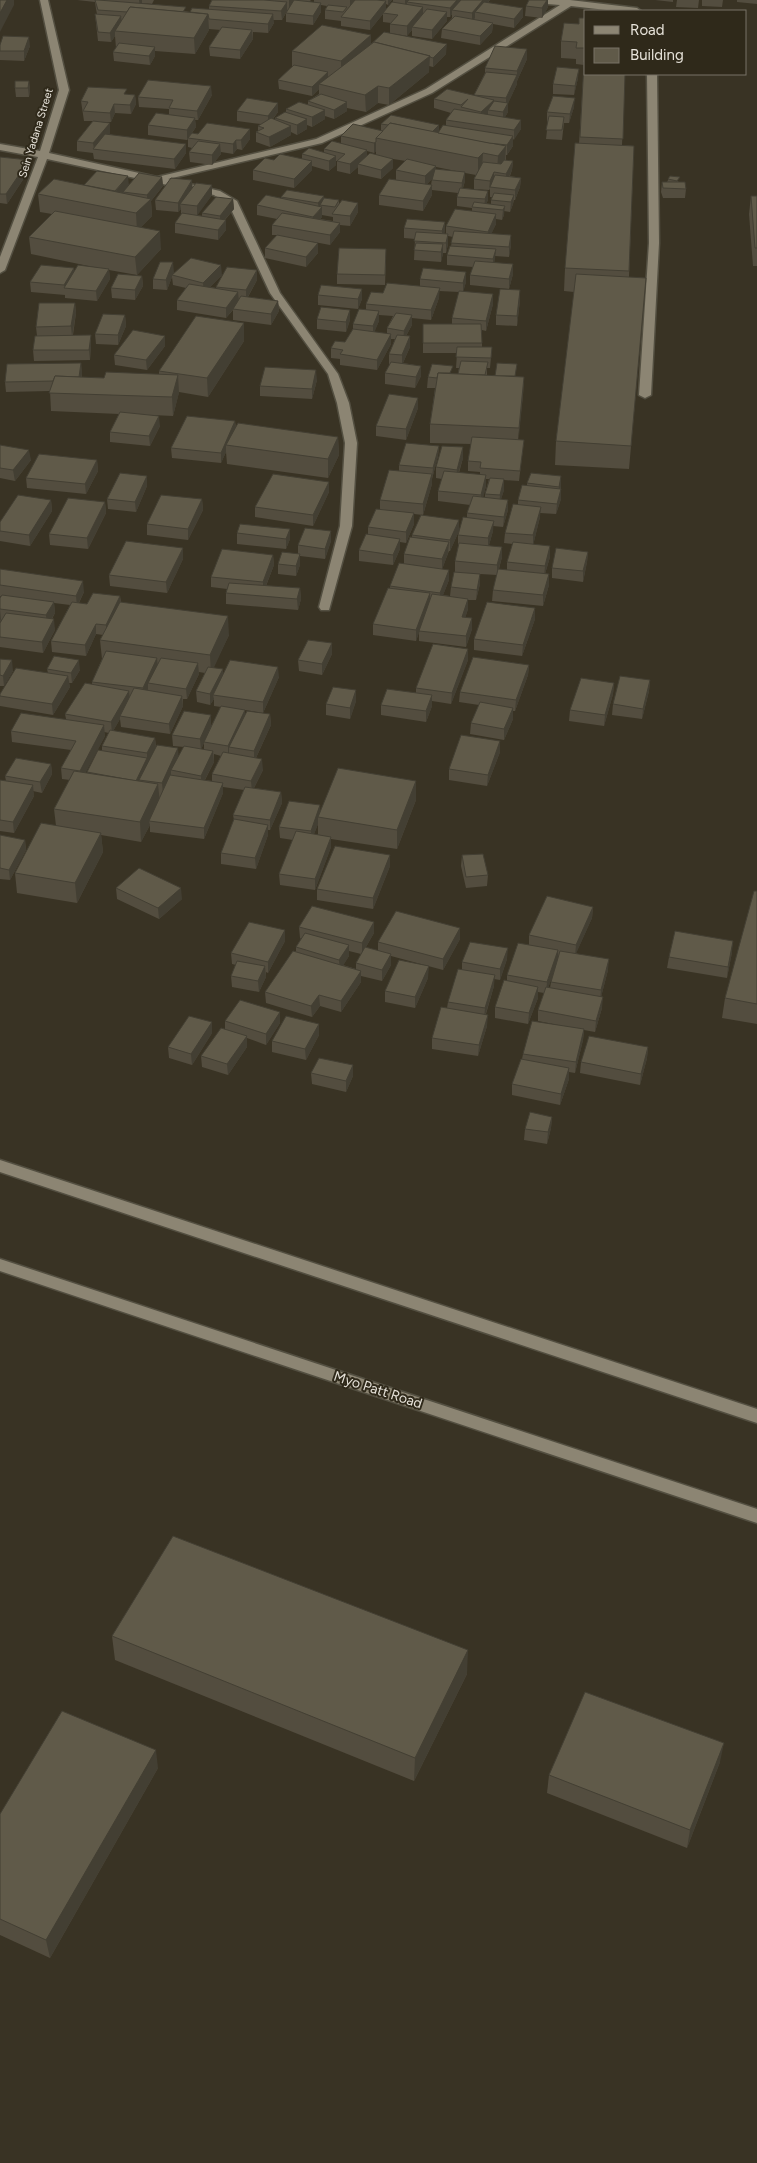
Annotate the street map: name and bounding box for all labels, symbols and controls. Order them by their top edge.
legend [584,10,747,75]
text: Road [630,21,665,39]
text: Building [630,46,684,64]
street label: Sein Yadana Street [16,87,56,179]
street label: Myo Patt Road [332,1368,424,1412]

